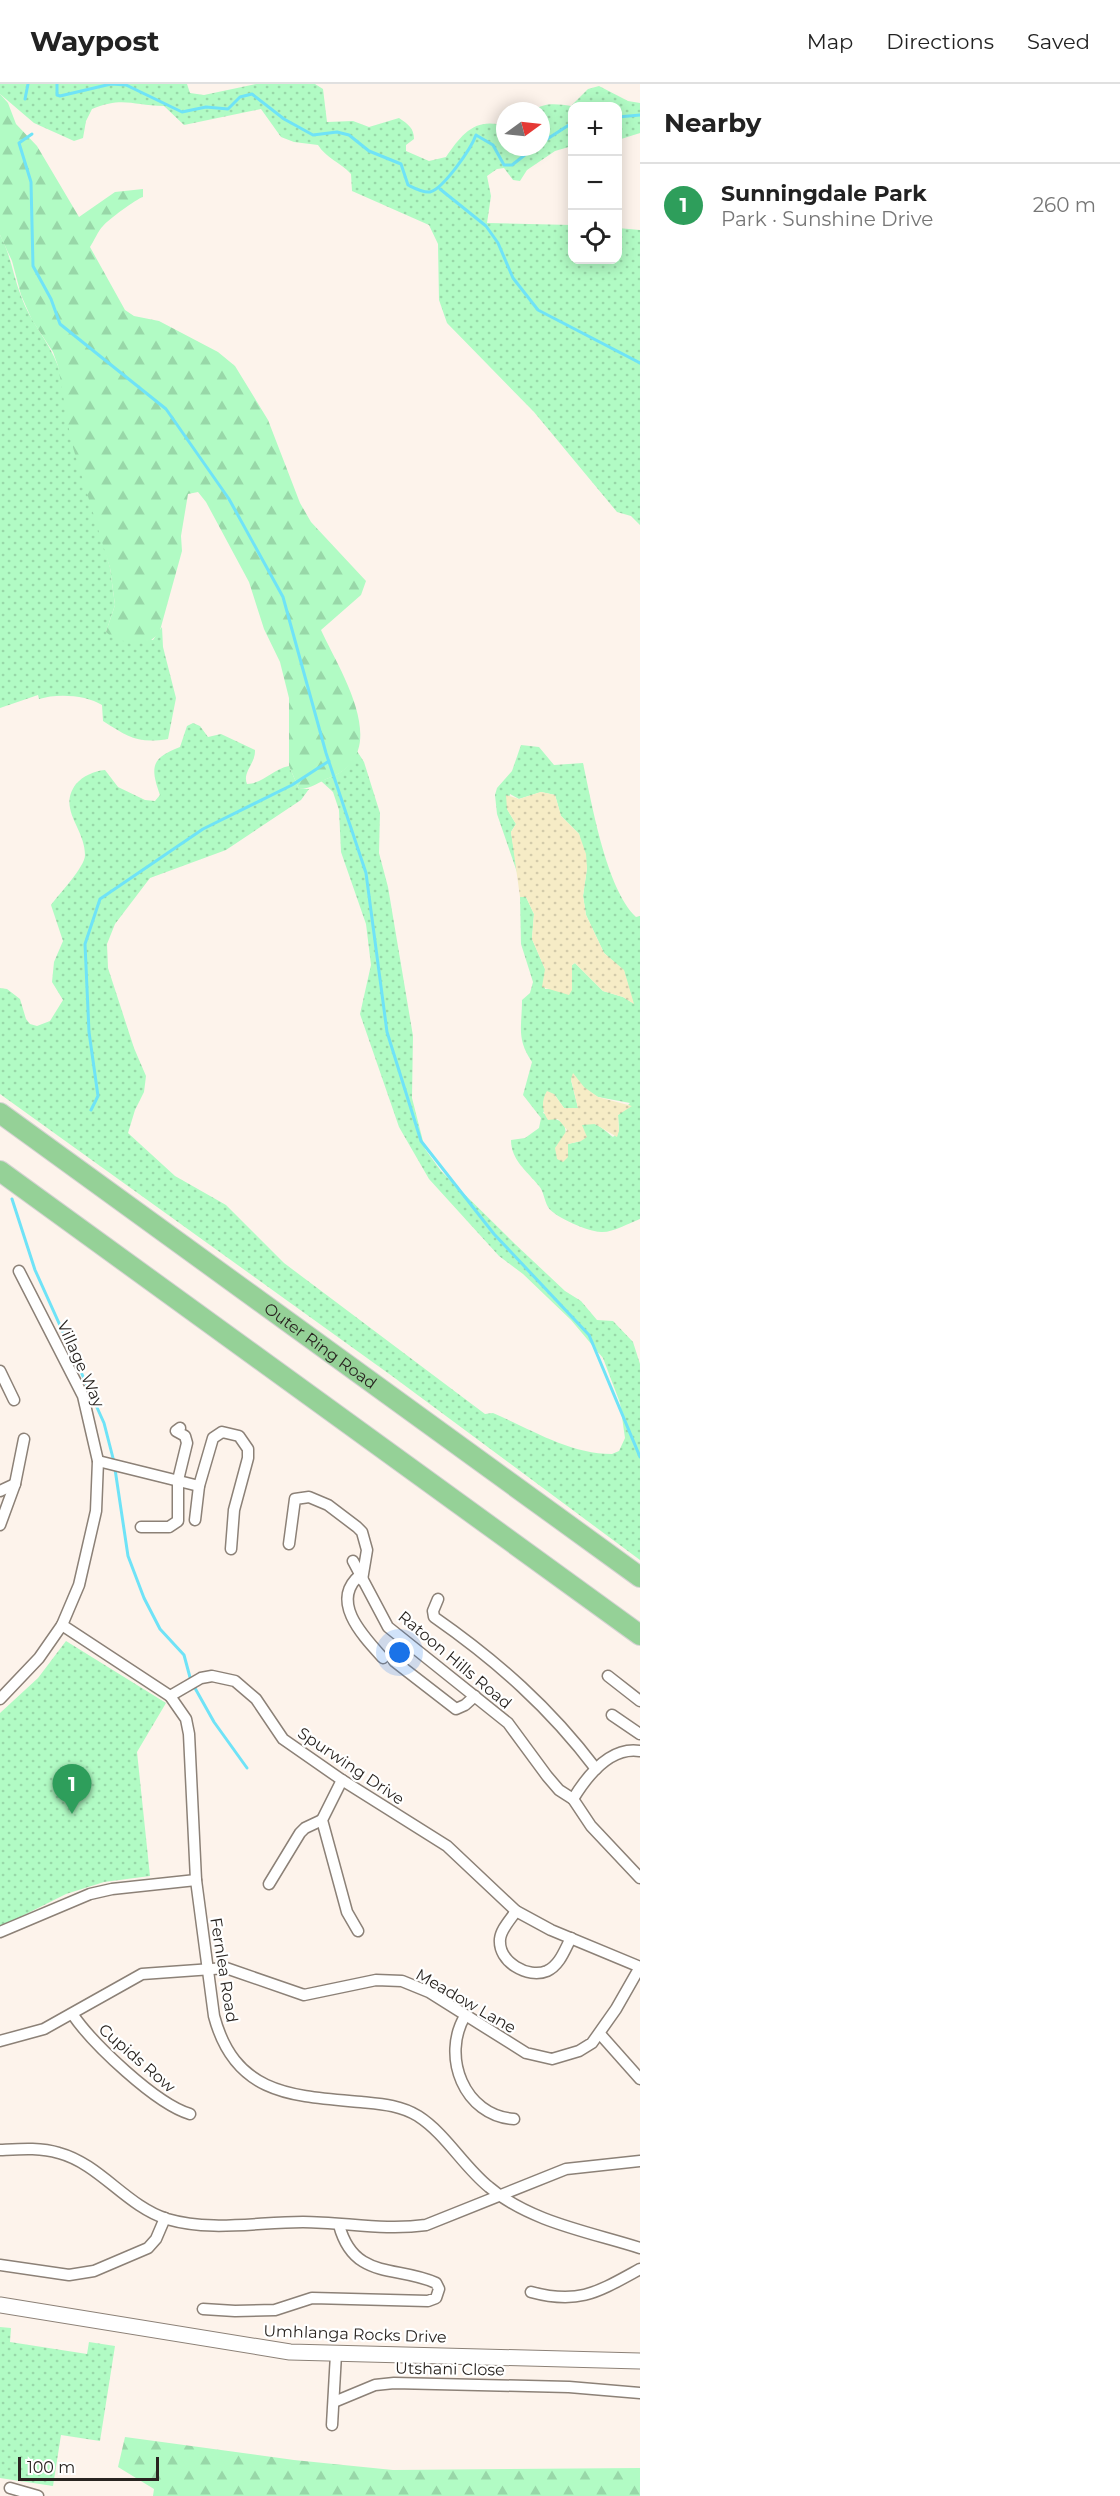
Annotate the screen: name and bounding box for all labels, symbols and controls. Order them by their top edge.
text: Waypost [30,24,160,58]
text: Map [807,29,853,54]
text: Directions [886,29,994,54]
text: Saved [1027,29,1090,54]
north arrow [496,102,550,156]
map controls [568,102,622,264]
button: + [568,102,622,156]
text: Nearby [664,107,761,139]
button: − [568,156,622,210]
text: Sunningdale Park [721,180,927,207]
text: 1 [680,193,687,217]
text: 260 m [1033,193,1096,217]
text: Park · Sunshine Drive [721,207,933,231]
button: locate [568,210,622,264]
street label: Outer Ring Road [261,1298,381,1393]
street label: Village Way [53,1318,109,1411]
street label: Ratoon Hills Road [395,1607,515,1713]
your location [385,1638,414,1667]
street label: Spurwing Drive [294,1723,408,1809]
pin: 1 [52,1764,92,1814]
street label: Fernlea Road [206,1916,242,2024]
street label: Meadow Lane [413,1965,519,2037]
street label: Cupids Row [95,2020,179,2096]
street label: Umhlanga Rocks Drive [263,2321,447,2347]
street label: Utshani Close [395,2359,505,2379]
scale bar [18,2454,159,2482]
text: 100 m [27,2458,75,2477]

